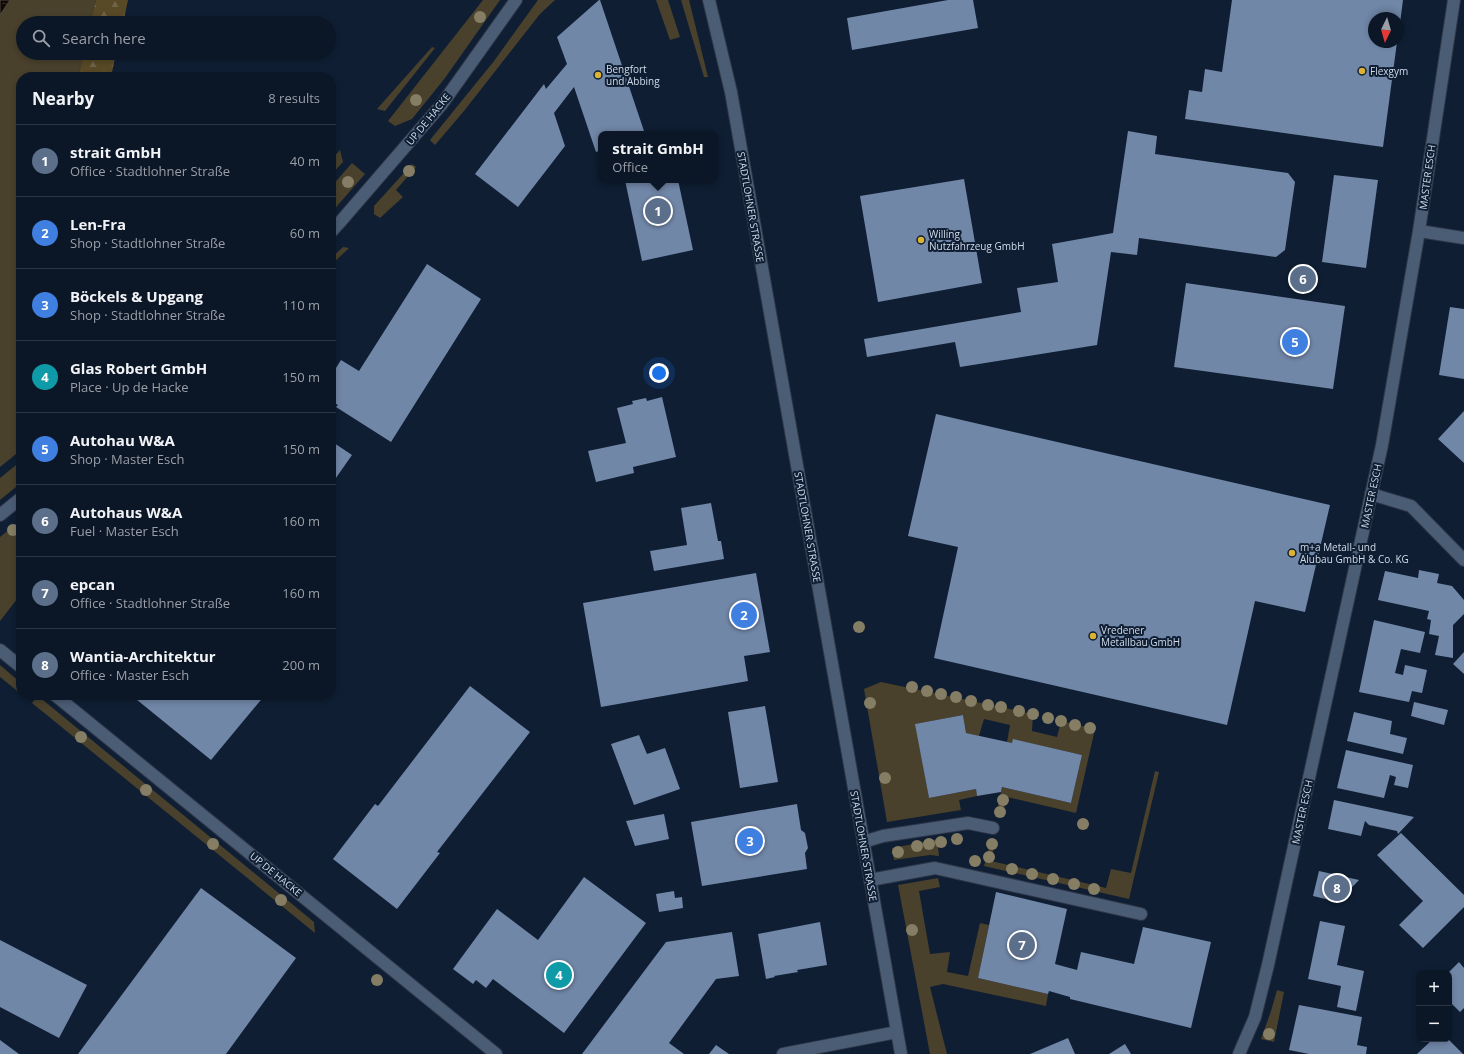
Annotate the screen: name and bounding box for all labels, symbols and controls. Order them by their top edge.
north arrow [1368,12,1404,48]
search box [16,16,336,60]
icon: search [30,27,52,49]
text: Search here [62,28,146,48]
place label: Bengfort und Abbing [606,62,660,88]
place label: Flexgym [1370,64,1408,78]
marker: Flexgym [1357,66,1367,76]
marker: Bengfort und Abbing [593,70,603,80]
text: Nearby [32,87,94,110]
text: 8 results [268,89,320,107]
street label: UP DE HACKE [403,90,453,148]
popup [598,131,718,183]
text: strait GmbH [612,138,704,158]
text: strait GmbH [70,142,161,162]
street label: MASTER ESCH [1416,144,1438,210]
street label: STADTLOHNER STRASSE [734,150,768,264]
text: 1 [41,152,49,170]
text: 40 m [290,152,320,170]
text: Office [612,158,648,176]
text: Office · Stadtlohner Straße [70,162,230,180]
pin: 1 [645,196,671,226]
text: Len-Fra [70,214,126,234]
text: 2 [41,224,49,242]
text: 60 m [290,224,320,242]
place label: Willing Nutzfahrzeug GmbH [929,227,1025,253]
text: Shop · Stadtlohner Straße [70,234,225,252]
marker: Willing Nutzfahrzeug GmbH [916,235,926,245]
pin: 6 [1290,264,1316,294]
text: Böckels & Upgang [70,286,203,306]
text: 3 [41,296,49,314]
text: 110 m [282,296,320,314]
text: Shop · Stadtlohner Straße [70,306,225,324]
pin: 5 [1282,327,1308,357]
text: Glas Robert GmbH [70,358,207,378]
your location [649,363,669,383]
text: 4 [41,368,49,386]
text: 150 m [282,368,320,386]
text: Place · Up de Hacke [70,378,189,396]
text: Autohau W&A [70,430,175,450]
text: 5 [41,440,49,458]
text: 150 m [282,440,320,458]
text: Shop · Master Esch [70,450,184,468]
street label: MASTER ESCH [1357,463,1385,529]
street label: STADTLOHNER STRASSE [791,470,825,584]
text: Autohaus W&A [70,502,182,522]
text: 6 [41,512,49,530]
text: 160 m [282,512,320,530]
text: Fuel · Master Esch [70,522,179,540]
place label: m+a Metall- und Alubau GmbH & Co. KG [1300,540,1409,566]
marker: m+a Metall- und Alubau GmbH & Co. KG [1287,548,1297,558]
text: epcan [70,574,115,594]
text: 7 [41,584,49,602]
text: 160 m [282,584,320,602]
text: Office · Stadtlohner Straße [70,594,230,612]
pin: 2 [731,600,757,630]
place label: Vredener Metallbau GmbH [1101,623,1180,649]
marker: Vredener Metallbau GmbH [1088,631,1098,641]
text: Wantia-Architektur [70,646,216,666]
text: 8 [41,656,49,674]
text: 200 m [282,656,320,674]
text: Office · Master Esch [70,666,189,684]
street label: MASTER ESCH [1288,779,1316,845]
street label: STADTLOHNER STRASSE [847,789,881,903]
pin: 3 [737,826,763,856]
street label: UP DE HACKE [247,849,305,899]
pin: 8 [1324,873,1350,903]
pin: 7 [1009,930,1035,960]
pin: 4 [546,960,572,990]
map controls [1416,970,1452,1042]
button: + [1416,970,1452,1006]
button: − [1416,1006,1452,1042]

